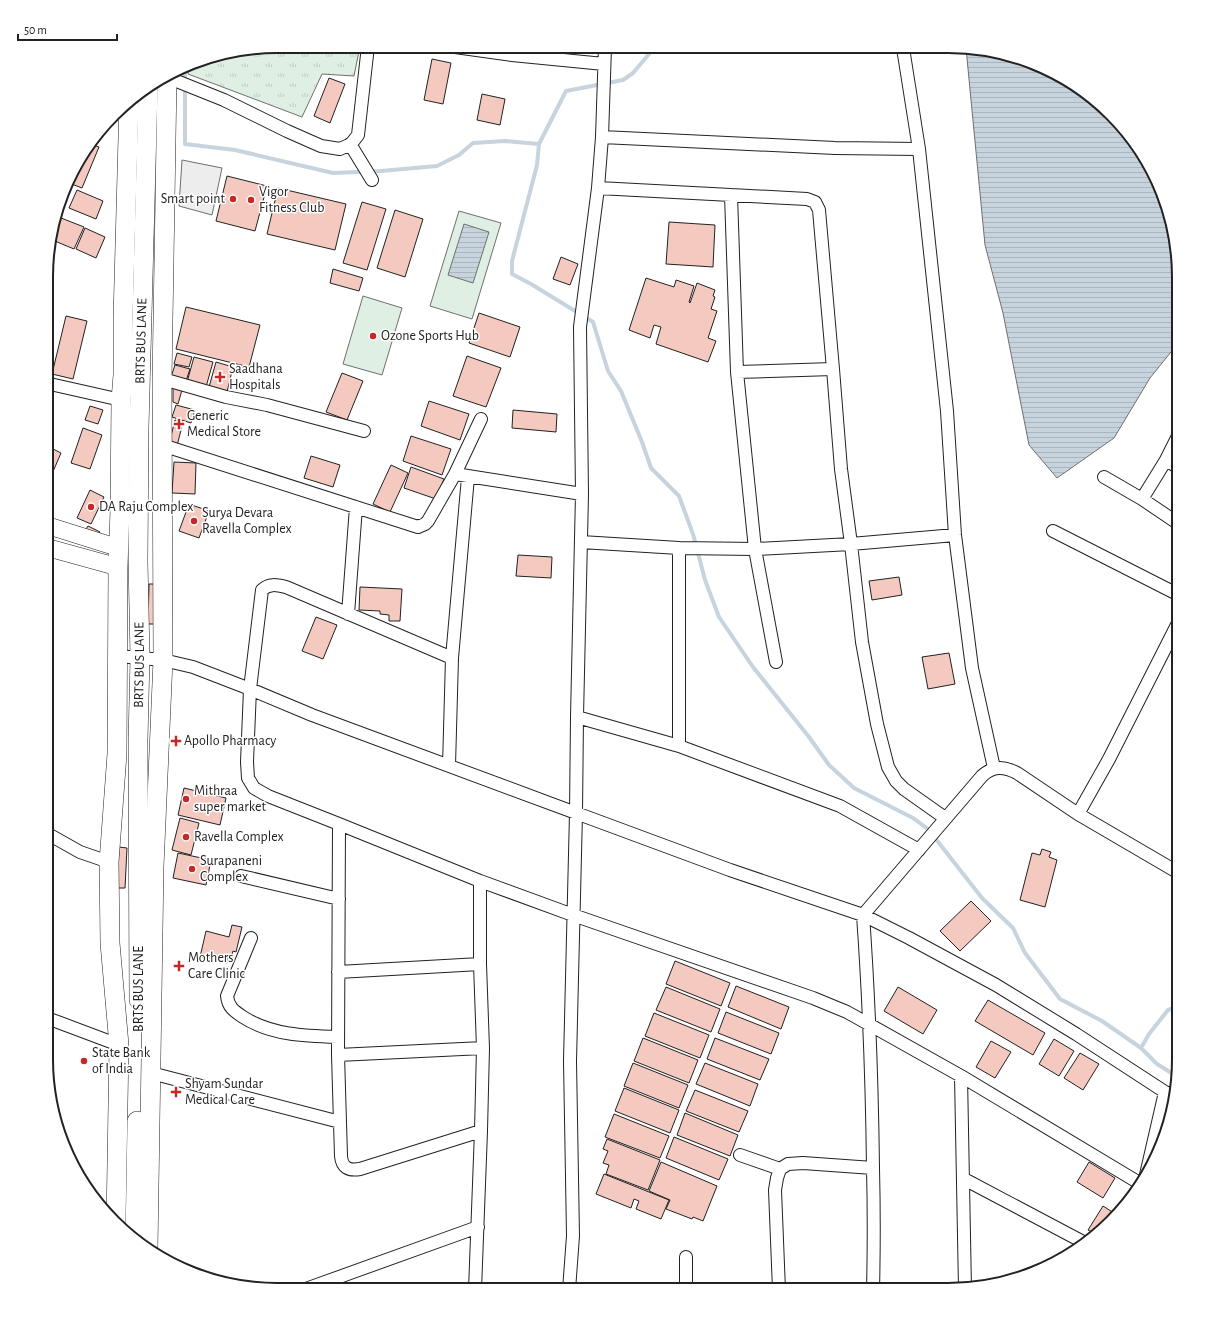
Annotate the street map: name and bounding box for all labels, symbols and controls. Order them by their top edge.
scale bar [18,16,117,42]
text: 50 m [24,24,47,36]
place label: Vigor Fitness Club [259,185,324,215]
place label: Smart point [161,192,226,206]
marker: Smart point [228,194,238,204]
marker: Vigor Fitness Club [246,195,256,205]
street label: BRTS BUS LANE [133,298,149,384]
place label: Ozone Sports Hub [381,329,479,343]
marker: Ozone Sports Hub [368,331,378,341]
place label: Saadhana Hospitals [229,362,283,392]
marker: Saadhana Hospitals [214,371,226,383]
place label: Generic Medical Store [187,409,261,439]
marker: Generic Medical Store [174,419,184,429]
place label: DA Raju Complex [99,500,193,514]
marker: DA Raju Complex [86,502,96,512]
place label: Surya Devara Ravella Complex [202,506,292,536]
marker: Surya Devara Ravella Complex [189,516,199,526]
street label: BRTS BUS LANE [132,622,147,708]
place label: Apollo Pharmacy [184,734,276,748]
marker: Apollo Pharmacy [171,736,181,746]
place label: Mithraa super market [194,784,266,814]
marker: Mithraa super market [181,794,191,804]
place label: Ravella Complex [194,830,284,844]
marker: Ravella Complex [181,832,191,842]
place label: Surapaneni Complex [200,854,262,884]
marker: Surapaneni Complex [187,864,197,874]
street label: BRTS BUS LANE [132,946,146,1032]
place label: Mothers Care Clinic [188,951,246,981]
marker: Mothers Care Clinic [173,960,185,972]
place label: State Bank of India [92,1046,151,1076]
marker: State Bank of India [79,1056,89,1066]
place label: Shyam Sundar Medical Care [185,1077,263,1107]
marker: Shyam Sundar Medical Care [170,1086,182,1098]

